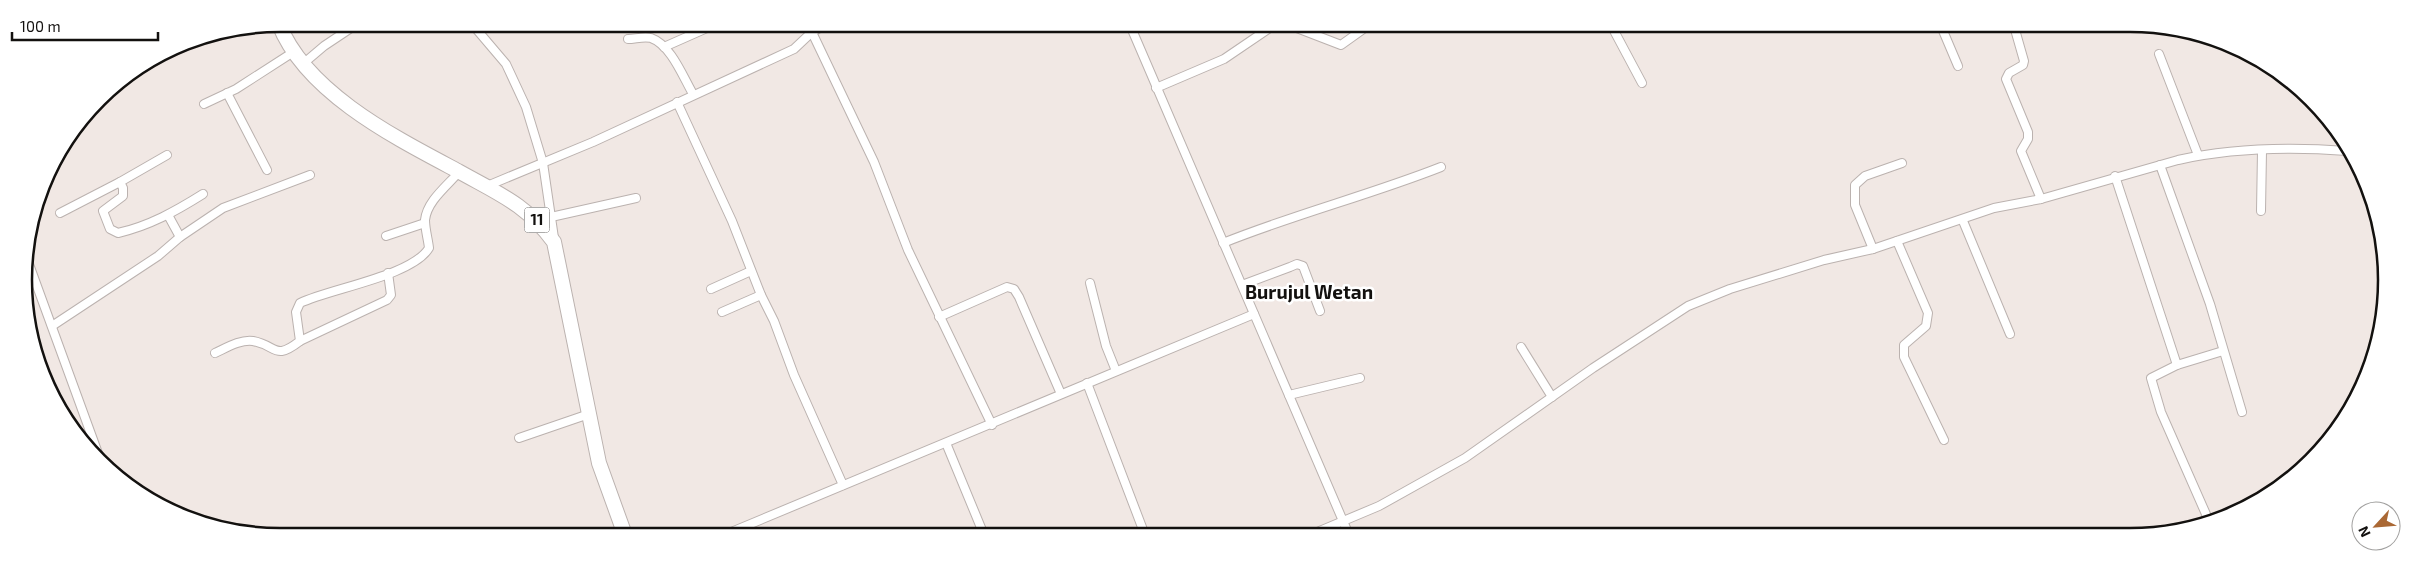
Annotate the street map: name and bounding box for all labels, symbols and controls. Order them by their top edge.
scale bar [12,10,159,42]
text: 100 m [20,17,61,35]
road number: 11 [524,208,550,232]
district label: Burujul Wetan [1245,280,1373,303]
north arrow [2351,501,2401,551]
text: N [2354,524,2374,540]

